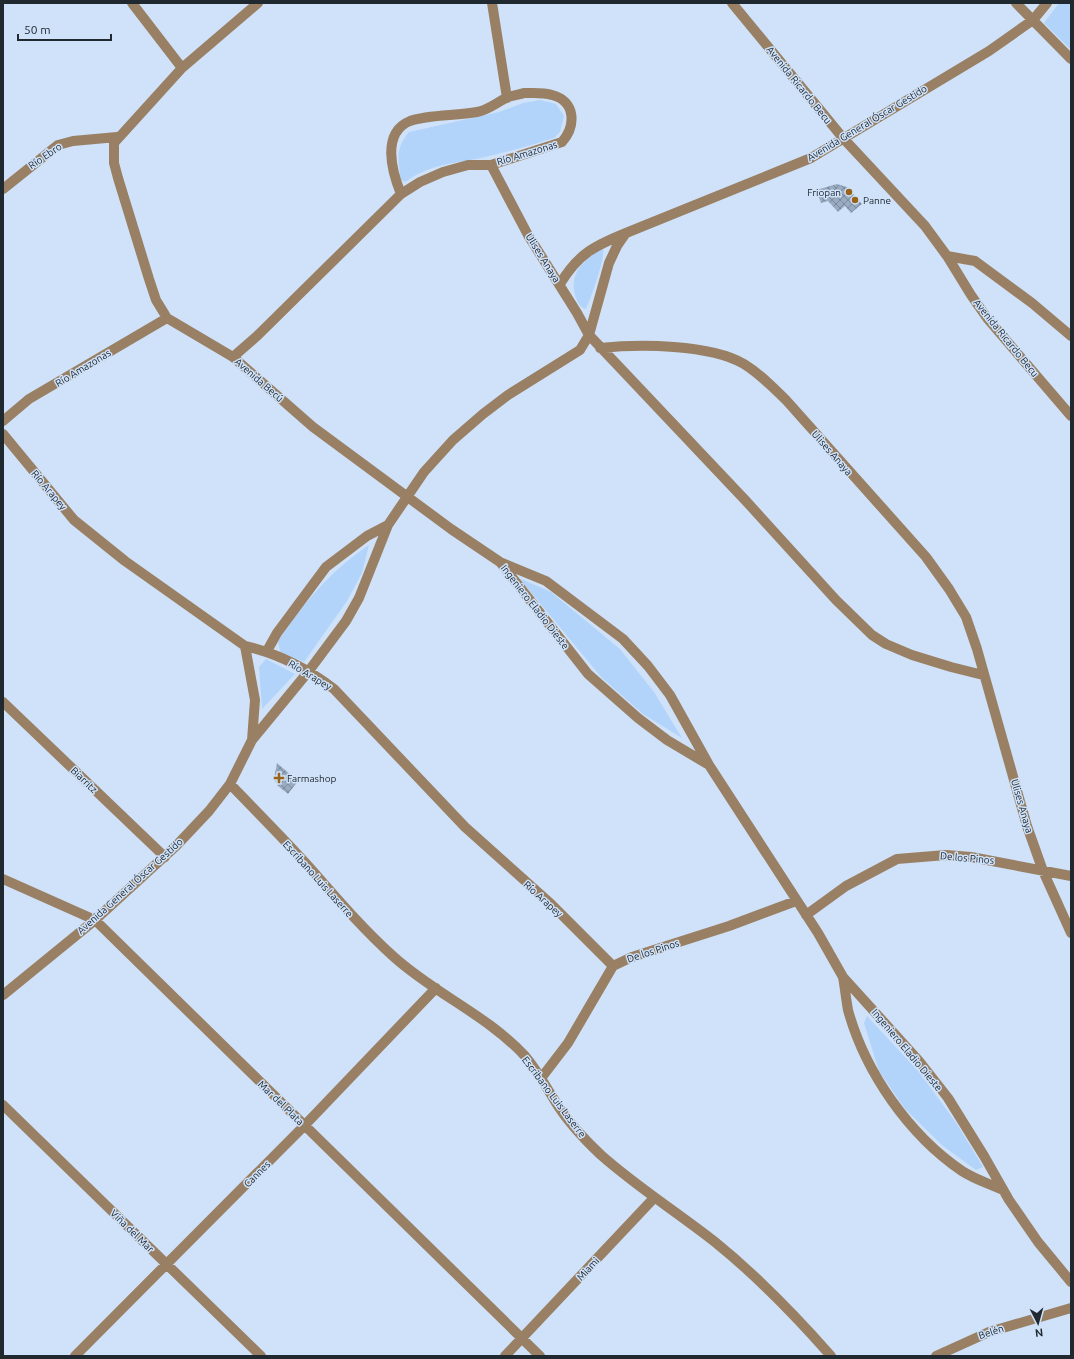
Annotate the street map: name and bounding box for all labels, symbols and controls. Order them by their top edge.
scale bar [18,16,111,42]
text: 50 m [24,23,51,36]
street label: Avenida Ricardo Becu [764,44,834,126]
street label: Avenida General Óscar Gestido [805,82,929,163]
street label: Río Amazonas [495,139,559,167]
street label: Río Ebro [26,141,64,171]
place label: Friopan [807,187,841,198]
marker: Friopan [844,187,854,197]
marker: Panne [850,195,860,205]
place label: Panne [863,195,891,206]
street label: Ulises Anaya [524,231,562,285]
street label: Avenida Ricardo Becu [971,297,1041,379]
street label: Río Amazonas [53,347,113,389]
street label: Avenida Becú [233,356,285,404]
street label: Ulises Anaya [810,428,854,478]
street label: Río Arapey [29,468,69,512]
street label: Ingeniero Eladio Dieste [499,563,571,651]
street label: Río Arapey [286,658,334,692]
street label: Biarritz [69,765,100,796]
marker: Farmashop [274,773,284,783]
place label: Farmashop [287,773,336,784]
street label: Ulises Anaya [1009,778,1035,834]
street label: Avenida General Óscar Gestido [74,835,185,936]
street label: Escribano Luis Laserre [281,839,355,919]
street label: De los Pinos [939,850,995,866]
street label: Río Arapey [521,879,565,919]
street label: De los Pinos [625,937,681,965]
street label: Ingeniero Eladio Dieste [869,1007,945,1093]
street label: Escribano Luis Laserre [520,1054,588,1140]
street label: Mar del Plata [256,1079,306,1127]
street label: Cannes [242,1159,272,1189]
street label: Viña del Mar [108,1208,156,1255]
street label: Miami [575,1255,601,1283]
north arrow [1018,1303,1058,1343]
street label: Belén [977,1323,1005,1341]
text: N [1034,1327,1044,1339]

